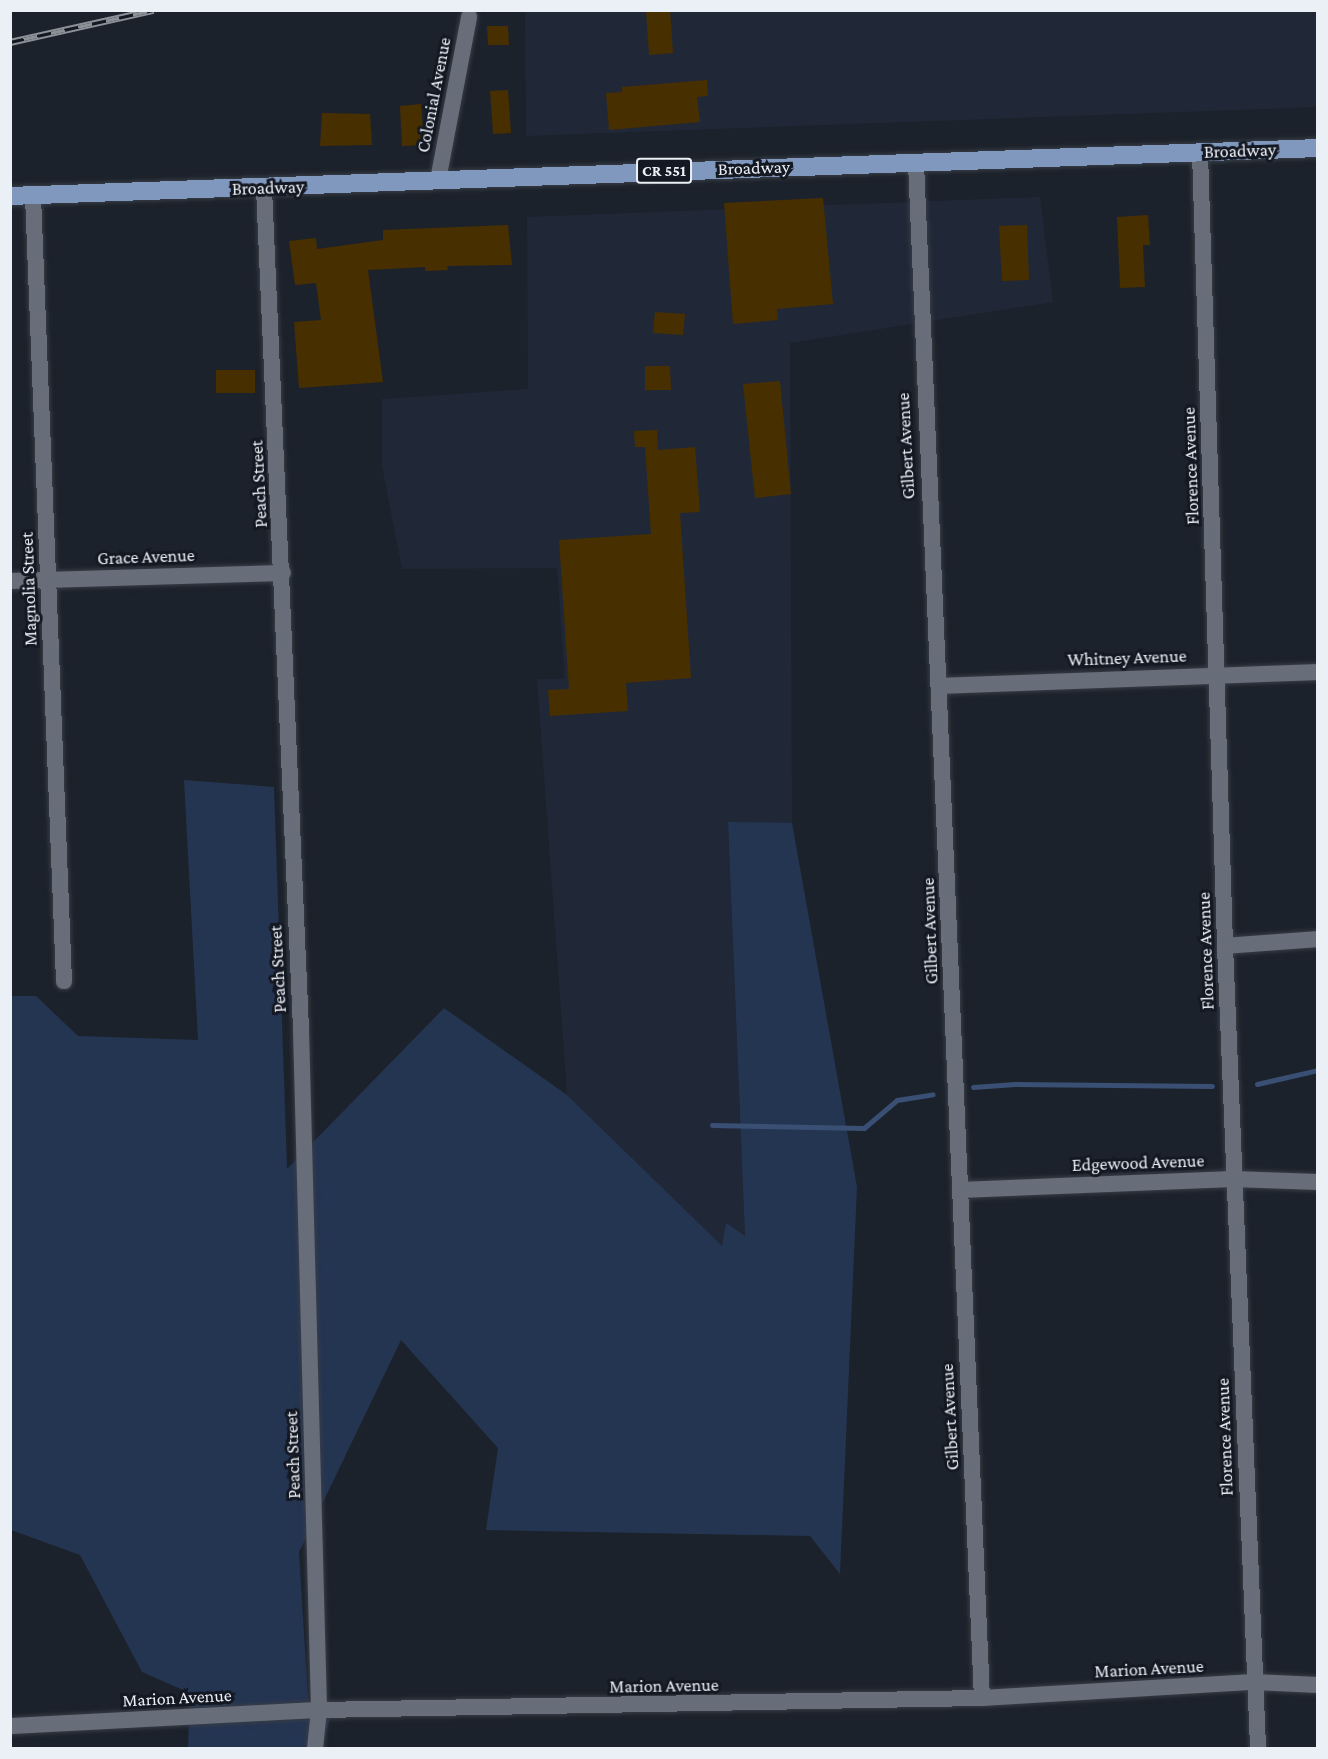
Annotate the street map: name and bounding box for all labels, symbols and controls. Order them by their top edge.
street label: Colonial Avenue [412,36,456,154]
street label: Broadway [1204,139,1276,163]
street label: Broadway [718,156,790,180]
road number: CR 551 [636,158,692,184]
street label: Broadway [232,176,304,200]
street label: Gilbert Avenue [892,392,920,500]
street label: Florence Avenue [1178,407,1204,525]
street label: Peach Street [246,440,272,528]
street label: Magnolia Street [16,532,42,646]
street label: Grace Avenue [97,545,195,569]
street label: Whitney Avenue [1067,645,1187,671]
street label: Gilbert Avenue [917,877,943,985]
street label: Florence Avenue [1193,892,1219,1010]
street label: Peach Street [265,925,291,1013]
street label: Edgewood Avenue [1071,1150,1205,1176]
street label: Gilbert Avenue [936,1363,964,1471]
street label: Florence Avenue [1212,1378,1238,1496]
street label: Peach Street [281,1411,305,1499]
street label: Marion Avenue [1094,1655,1204,1683]
street label: Marion Avenue [609,1674,719,1698]
street label: Marion Avenue [122,1684,232,1712]

